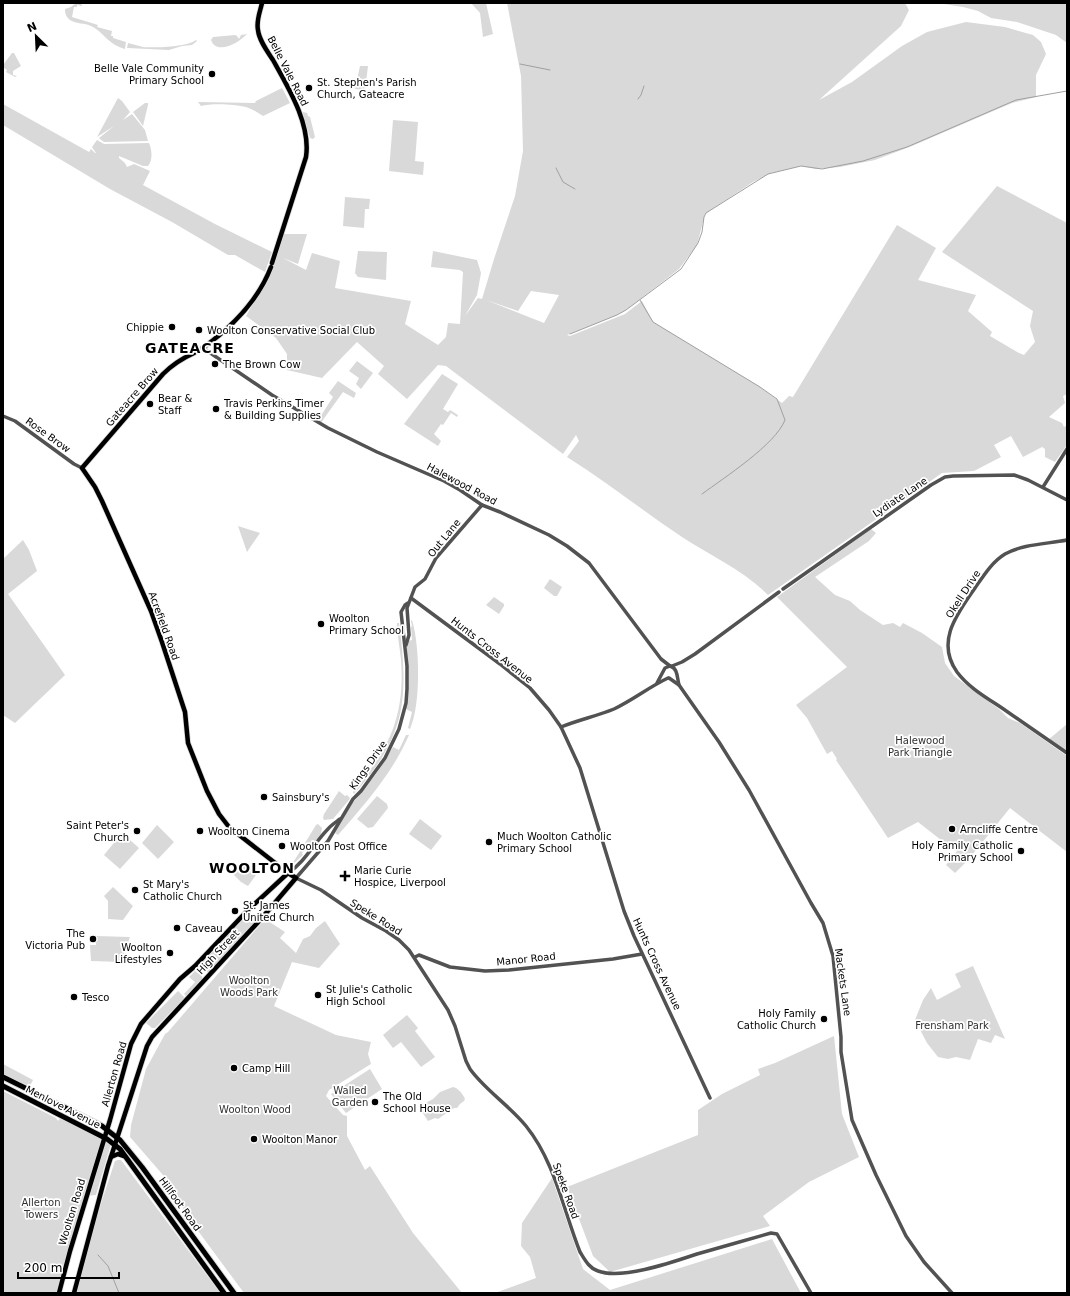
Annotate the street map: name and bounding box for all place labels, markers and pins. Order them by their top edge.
place label: Belle Vale Community Primary School [94,63,204,86]
marker: Belle Vale Community Primary School [207,69,217,79]
place label: St. Stephen's Parish Church, Gateacre [317,77,417,100]
marker: St. Stephen's Parish Church, Gateacre [304,83,314,93]
place label: Chippie [126,322,164,333]
marker: Chippie [167,322,177,332]
marker: Woolton Conservative Social Club [194,325,204,335]
place label: Woolton Conservative Social Club [207,325,375,336]
marker: The Brown Cow [210,359,220,369]
place label: The Brown Cow [222,359,301,370]
place label: Bear & Staff [158,393,192,416]
place label: Travis Perkins Timer & Building Supplies [223,398,325,421]
marker: Bear & Staff [145,399,155,409]
marker: Travis Perkins Timer & Building Supplies [211,404,221,414]
place label: Woolton Primary School [329,613,404,636]
marker: Woolton Primary School [316,619,326,629]
marker: Sainsbury's [259,792,269,802]
place label: Sainsbury's [272,792,329,803]
place label: Saint Peter's Church [66,820,129,843]
marker: Arncliffe Centre [947,824,957,834]
place label: Arncliffe Centre [960,824,1038,835]
marker: Saint Peter's Church [132,826,142,836]
marker: Woolton Cinema [195,826,205,836]
place label: Woolton Cinema [208,826,290,837]
place label: Much Woolton Catholic Primary School [497,831,611,854]
marker: Much Woolton Catholic Primary School [484,837,494,847]
place label: Holy Family Catholic Primary School [912,840,1013,863]
marker: Woolton Post Office [277,841,287,851]
place label: Woolton Post Office [290,841,387,852]
marker: Holy Family Catholic Primary School [1016,846,1026,856]
place label: Marie Curie Hospice, Liverpool [354,865,446,888]
marker: Marie Curie Hospice, Liverpool [339,870,351,882]
place label: St Mary's Catholic Church [143,879,222,902]
marker: St Mary's Catholic Church [130,885,140,895]
place label: St. James United Church [243,900,314,923]
marker: St. James United Church [230,906,240,916]
marker: Caveau [172,923,182,933]
place label: Caveau [185,923,223,934]
place label: The Victoria Pub [25,928,85,951]
marker: The Victoria Pub [88,934,98,944]
place label: Woolton Lifestyles [115,942,162,965]
marker: Woolton Lifestyles [165,948,175,958]
place label: St Julie's Catholic High School [326,984,412,1007]
marker: St Julie's Catholic High School [313,990,323,1000]
marker: Tesco [69,992,79,1002]
place label: Tesco [81,992,109,1003]
place label: Holy Family Catholic Church [737,1008,816,1031]
marker: Holy Family Catholic Church [819,1014,829,1024]
marker: Camp Hill [229,1063,239,1073]
place label: Camp Hill [242,1063,290,1074]
place label: The Old School House [382,1091,451,1114]
marker: The Old School House [370,1097,380,1107]
marker: Woolton Manor [249,1134,259,1144]
place label: Woolton Manor [262,1134,338,1145]

